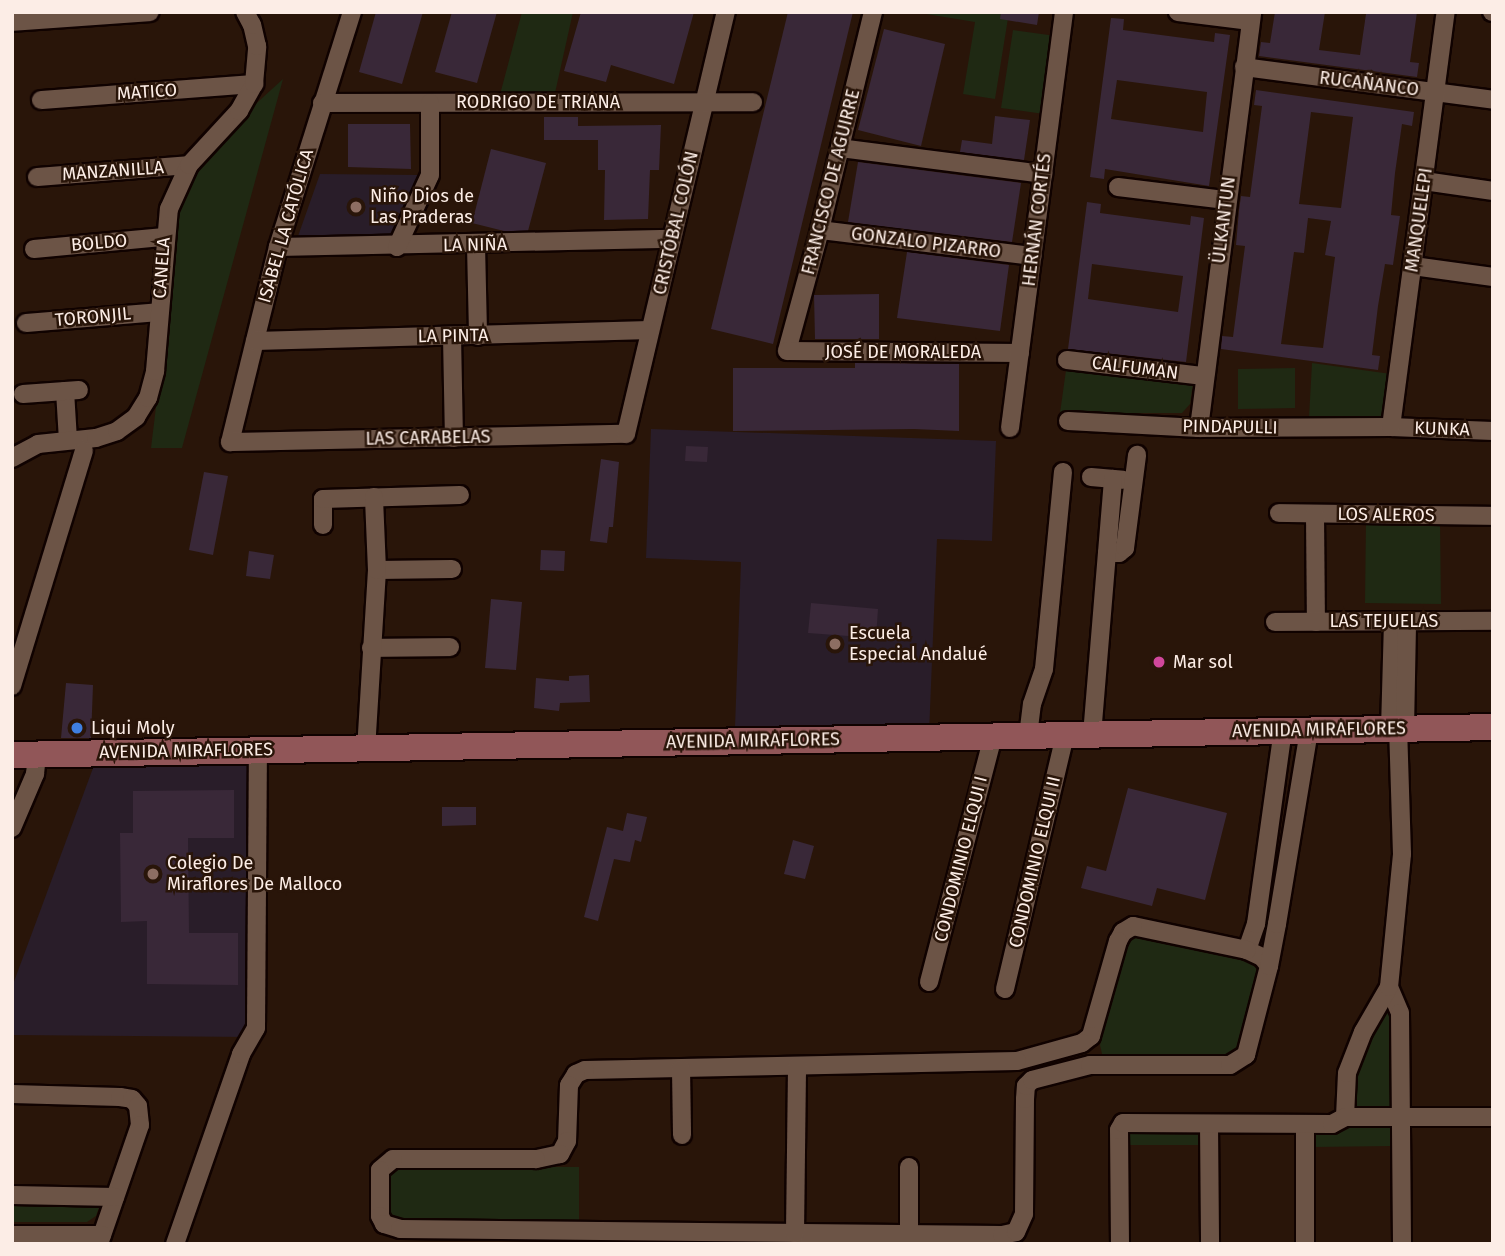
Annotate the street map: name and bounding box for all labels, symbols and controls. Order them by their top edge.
street label: RUCAÑANCO [1318,67,1420,101]
street label: MATICO [116,79,178,105]
street label: FRANCISCO DE AGUIRRE [797,87,865,277]
street label: RODRIGO DE TRIANA [456,91,620,113]
street label: ISABEL LA CATÓLICA [254,147,318,305]
street label: CRISTÓBAL COLÓN [649,149,703,297]
street label: HERNÁN CORTÉS [1018,152,1056,288]
street label: MANZANILLA [61,157,165,185]
street label: MANQUELEPI [1401,167,1437,273]
street label: ÜLKANTUN [1208,175,1240,265]
place label: Niño Dios de Las Praderas [370,186,474,228]
marker: Niño Dios de Las Praderas [348,199,364,215]
street label: GONZALO PIZARRO [850,223,1002,263]
street label: BOLDO [70,230,128,256]
street label: LA NIÑA [443,234,507,256]
street label: CANELA [149,237,175,299]
street label: TORONJIL [54,303,132,331]
street label: LA PINTA [417,325,489,347]
street label: JOSÉ DE MORALEDA [825,341,981,363]
street label: CALFUMAN [1091,352,1179,384]
street label: PINDAPULLI [1182,415,1278,439]
street label: KUNKA [1414,417,1470,441]
street label: LAS CARABELAS [365,426,491,450]
street label: LOS ALEROS [1337,503,1435,527]
street label: LAS TEJUELAS [1330,610,1438,632]
place label: Escuela Especial Andalué [849,623,988,666]
marker: Escuela Especial Andalué [827,636,843,652]
place label: Mar sol [1173,651,1233,673]
marker: Mar sol [1151,654,1167,670]
place label: Liqui Moly [91,717,175,739]
street label: AVENIDA MIRAFLORES [1232,718,1406,742]
marker: Liqui Moly [69,720,85,736]
street label: AVENIDA MIRAFLORES [666,729,840,753]
street label: AVENIDA MIRAFLORES [99,739,273,763]
street label: CONDOMINIO ELQUI I [930,774,992,944]
street label: CONDOMINIO ELQUI II [1005,774,1065,950]
place label: Colegio De Miraflores De Malloco [167,853,342,896]
marker: Colegio De Miraflores De Malloco [145,866,161,882]

